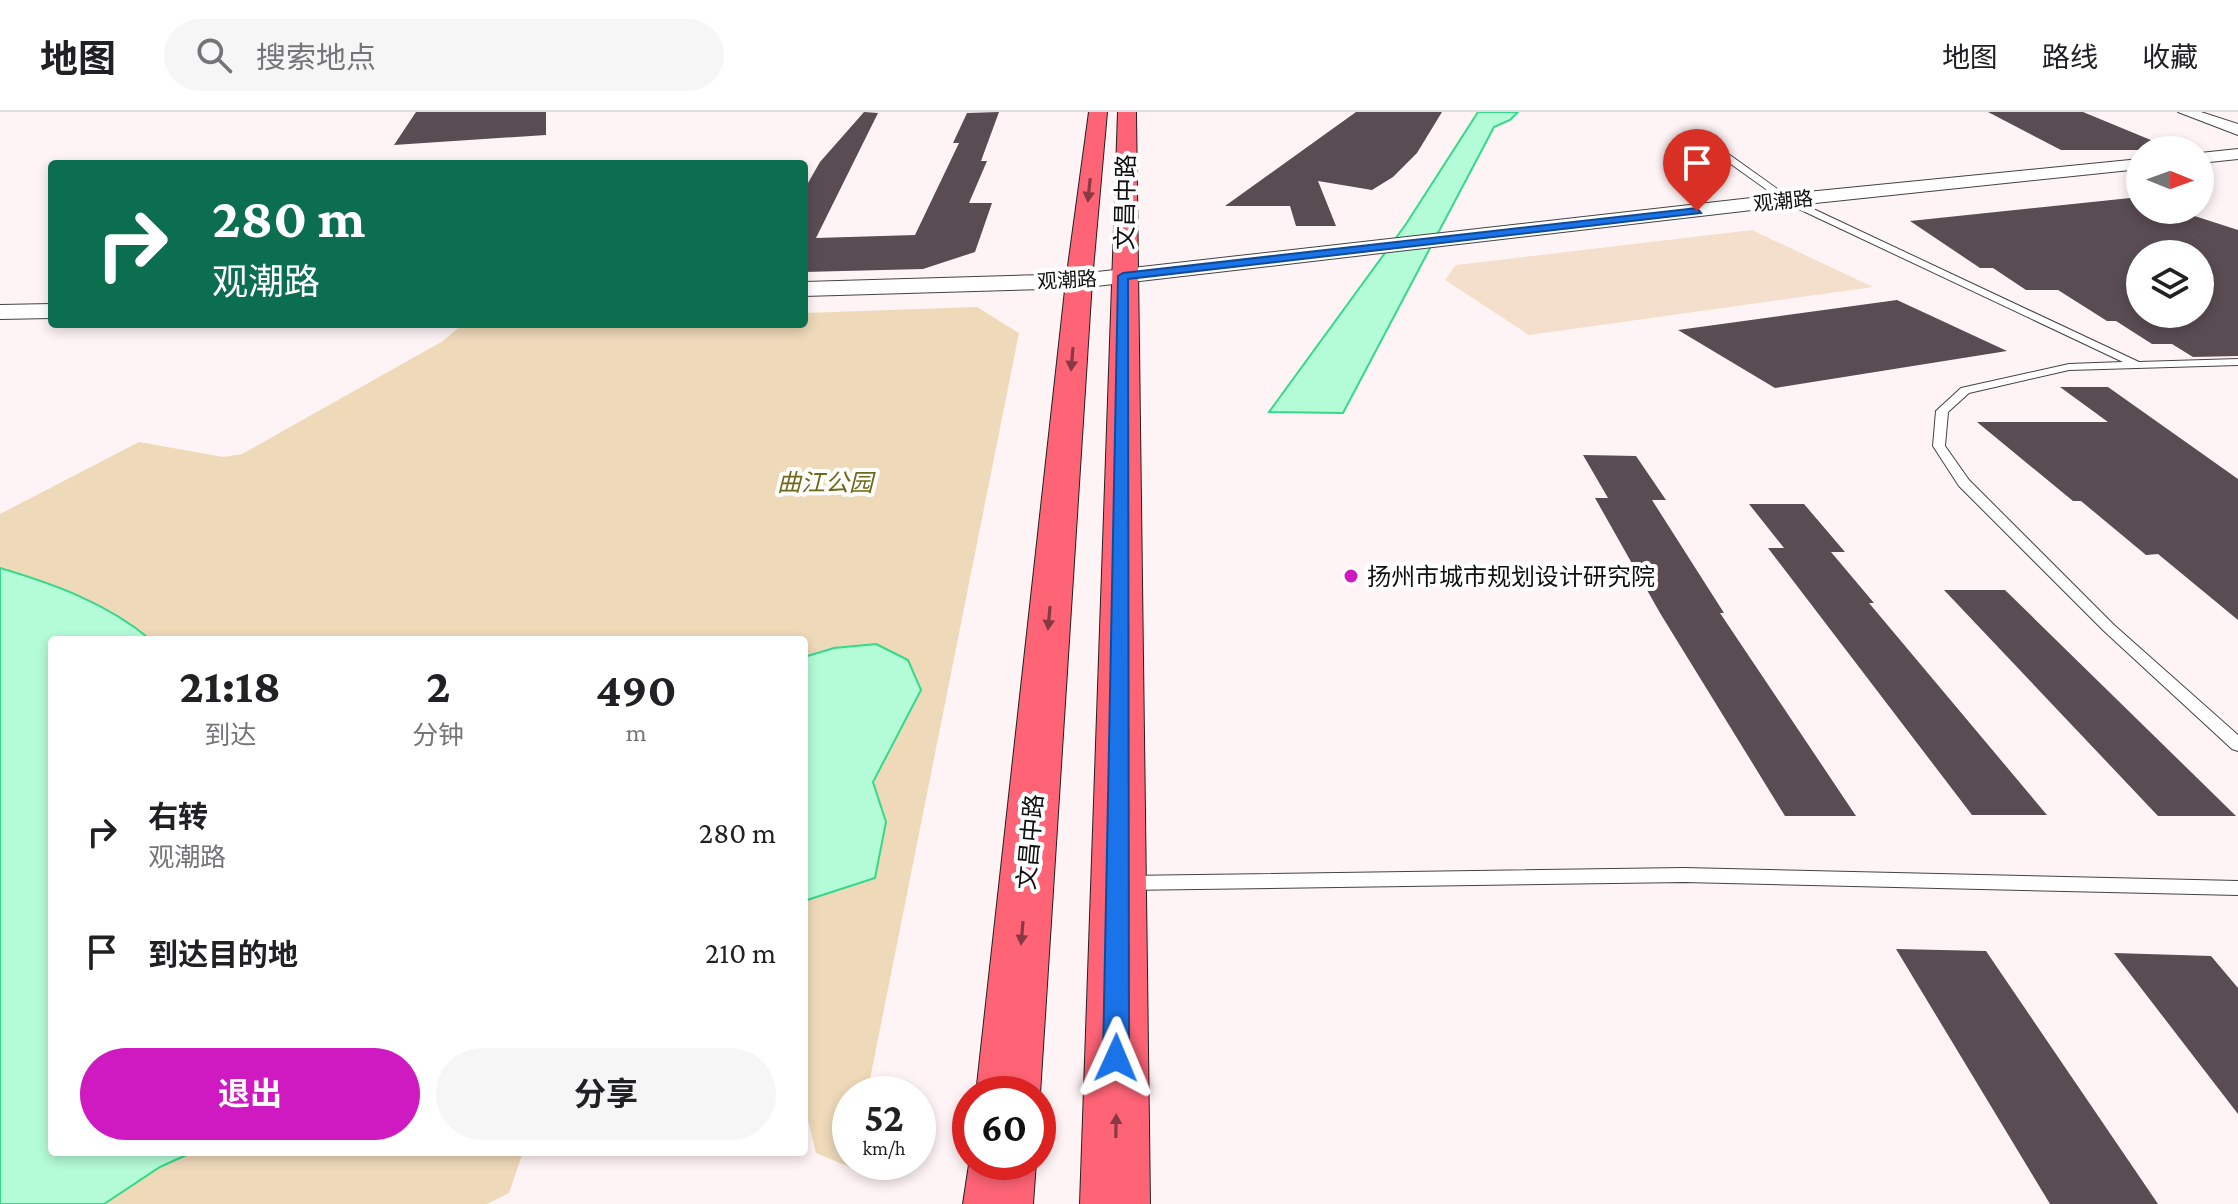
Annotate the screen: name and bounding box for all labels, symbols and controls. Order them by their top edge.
search box [164,19,724,91]
icon: search [192,33,236,77]
text: 地图 [40,38,116,80]
text: 搜索地点 [256,41,376,74]
text: 地图 [1942,42,1998,73]
text: 路线 [2042,42,2098,73]
text: 收藏 [2142,42,2198,73]
pin [1663,129,1731,211]
north arrow [2126,136,2214,224]
map controls [2126,136,2214,328]
icon: arrive [1675,141,1719,185]
street label: 文昌中路 [1111,154,1139,250]
one-way arrow [1082,177,1095,202]
text: 280 m [212,187,365,249]
street label: 观潮路 [1752,187,1814,215]
icon: right [80,192,184,296]
button: layers [2126,240,2214,328]
text: 观潮路 [212,262,320,302]
street label: 观潮路 [1036,267,1098,293]
one-way arrow [1065,347,1078,372]
park label: 曲江公园 [777,469,876,496]
place label: 扬州市城市规划设计研究院 [1367,563,1655,590]
marker: 扬州市城市规划设计研究院 [1342,567,1360,585]
one-way arrow [1042,606,1055,631]
text: 21:18 [179,659,281,712]
text: 2 [426,659,451,712]
text: 490 [596,663,677,716]
text: m [626,718,647,747]
text: 到达 [204,721,256,750]
text: 分钟 [412,721,464,750]
street label: 文昌中路 [1012,793,1048,891]
text: 右转 [148,800,208,833]
icon: right [80,810,124,854]
text: 280 m [699,816,776,849]
text: 观潮路 [148,843,226,872]
one-way arrow [1015,921,1028,946]
icon: arrive [80,930,124,974]
text: 210 m [705,936,776,969]
text: 到达目的地 [148,938,298,971]
position arrow [1074,1016,1158,1100]
button: 退出 [80,1048,420,1140]
button: 分享 [436,1048,776,1140]
speed limit sign: 60 [952,1076,1056,1180]
text: 52 [864,1095,904,1140]
one-way arrow [1109,1113,1122,1138]
text: km/h [862,1137,906,1159]

